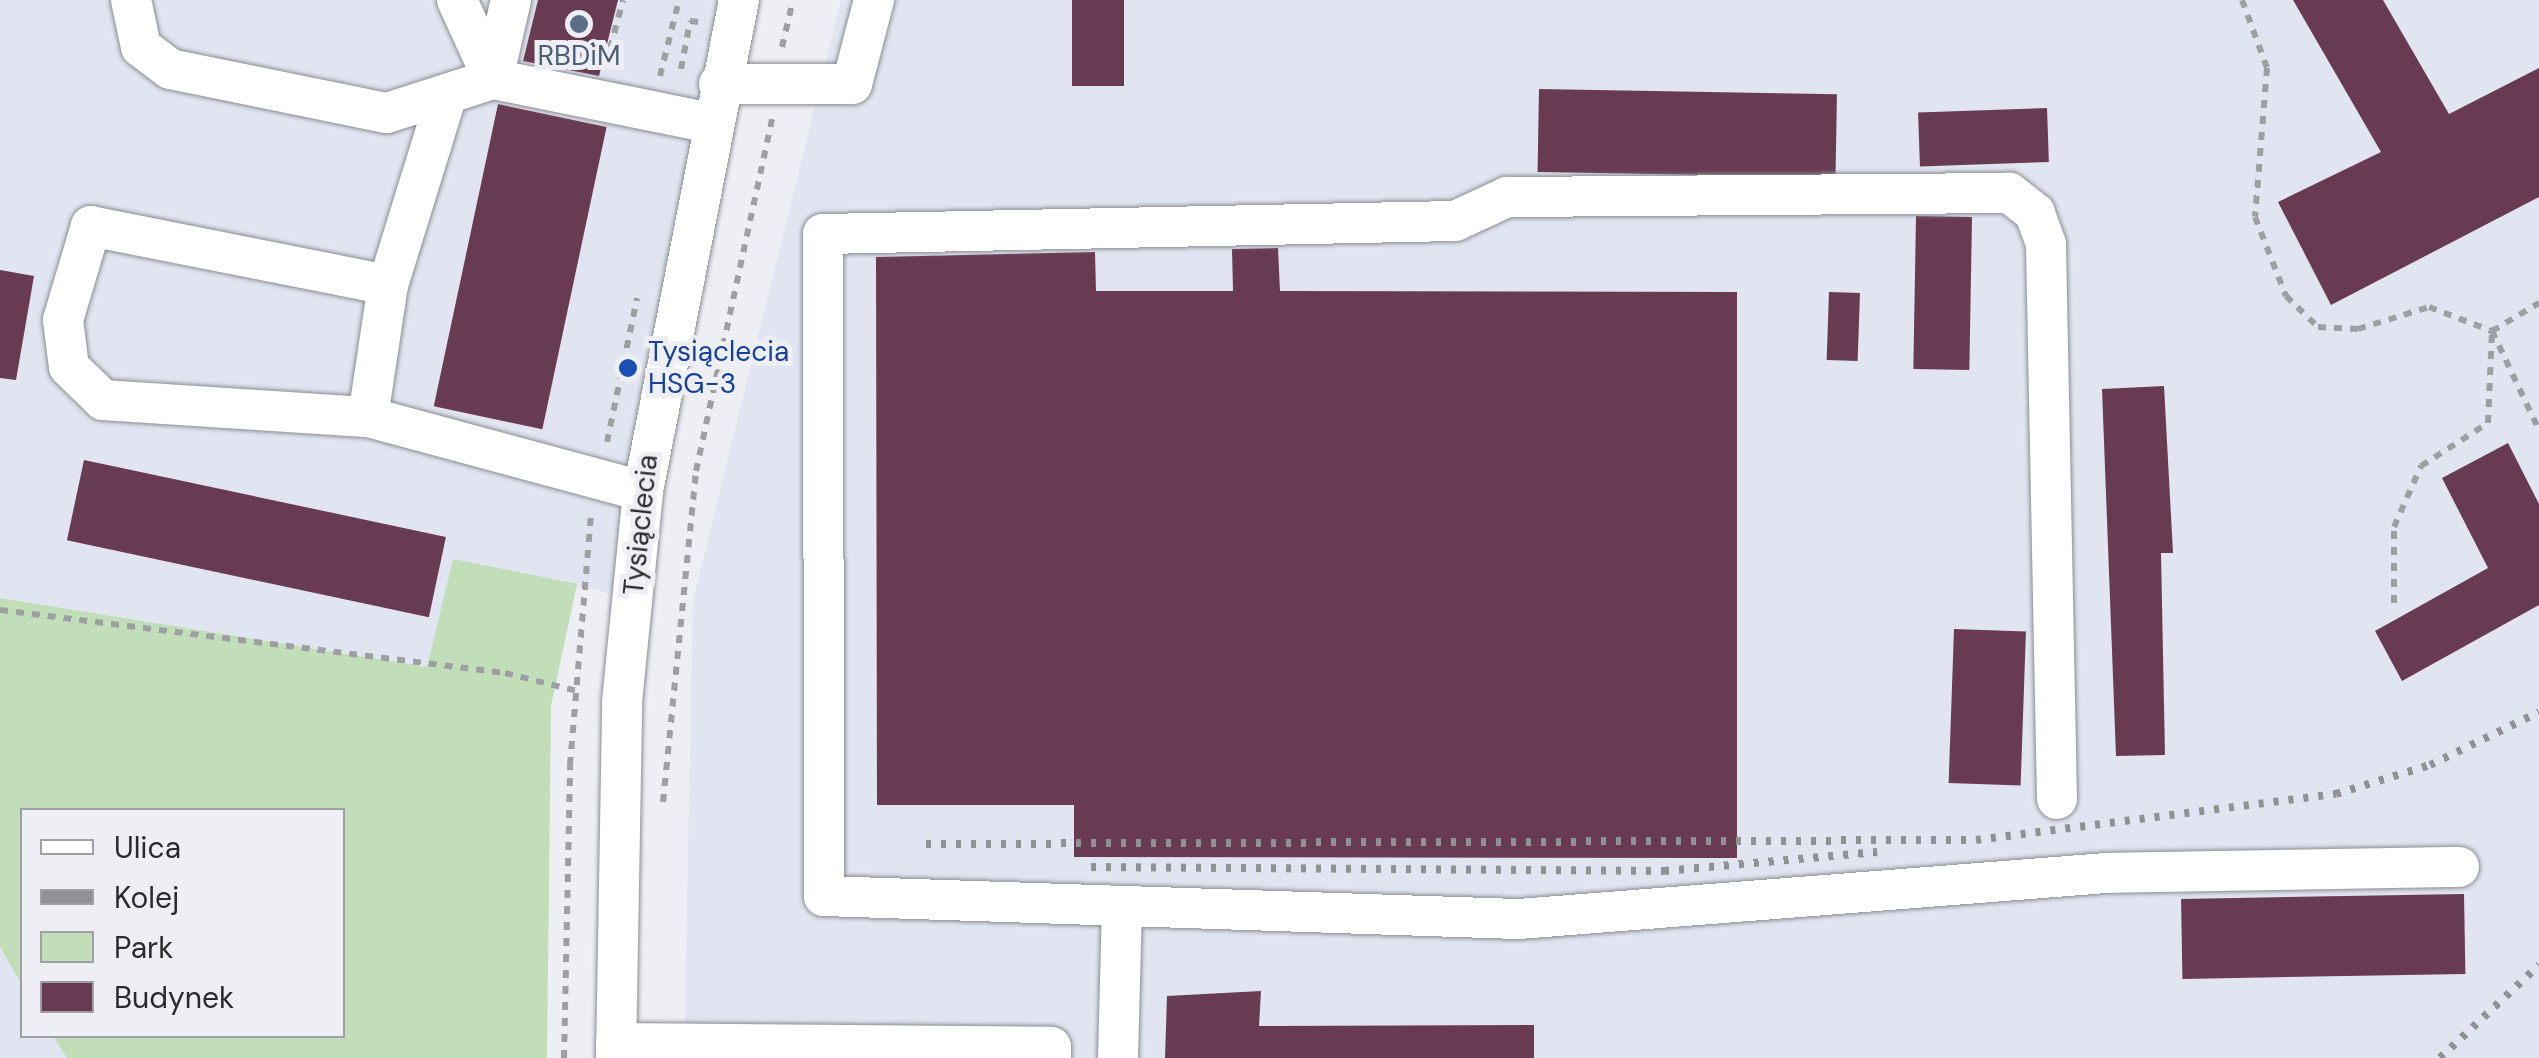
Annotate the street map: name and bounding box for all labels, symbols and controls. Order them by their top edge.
marker: RBDiM [568,13,590,35]
place label: RBDiM [537,39,621,73]
place label: Tysiąclecia HSG-3 [648,335,789,401]
marker: Tysiąclecia HSG-3 [617,357,639,379]
street label: Tysiąclecia [617,453,665,597]
legend [20,808,345,1038]
text: Ulica [114,828,181,867]
text: Kolej [114,878,179,917]
text: Park [114,928,173,967]
text: Budynek [114,978,234,1017]

